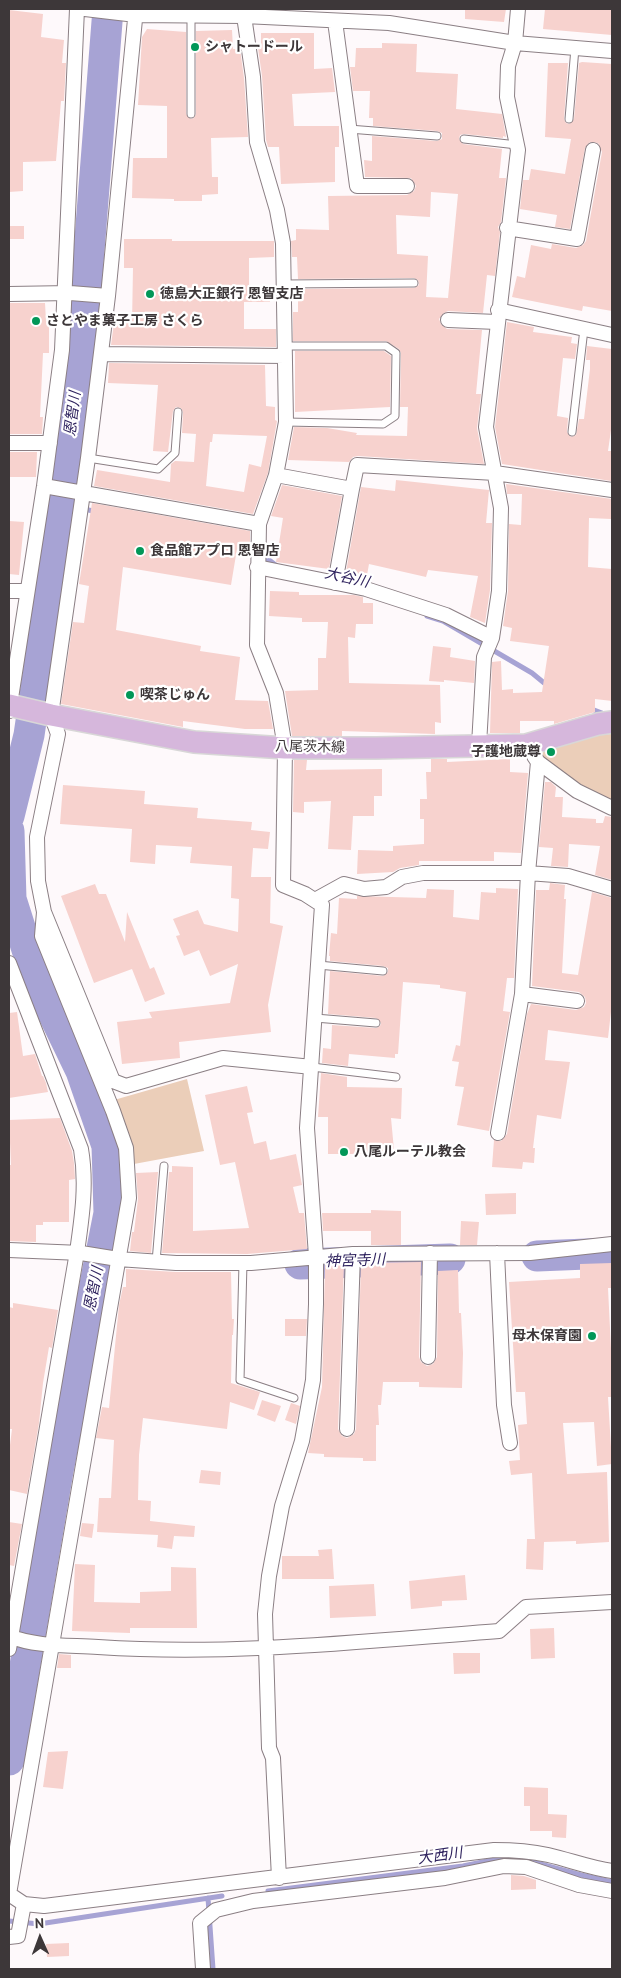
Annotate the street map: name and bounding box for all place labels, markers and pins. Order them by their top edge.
place label: シャトードール [205,39,303,55]
marker: シャトードール [189,41,201,53]
place label: 徳島大正銀行 恩智支店 [160,286,304,302]
marker: 徳島大正銀行 恩智支店 [144,288,156,300]
place label: さとやま菓子工房 さくら [46,313,204,329]
marker: さとやま菓子工房 さくら [30,315,42,327]
place label: 食品館アプロ 恩智店 [150,543,280,559]
marker: 食品館アプロ 恩智店 [134,545,146,557]
place label: 喫茶じゅん [140,687,210,703]
marker: 喫茶じゅん [124,689,136,701]
place label: 子護地蔵尊 [471,744,541,760]
marker: 子護地蔵尊 [545,746,557,758]
place label: 八尾ルーテル教会 [354,1144,466,1160]
marker: 八尾ルーテル教会 [338,1146,350,1158]
place label: 母木保育園 [512,1328,582,1344]
marker: 母木保育園 [586,1330,598,1342]

